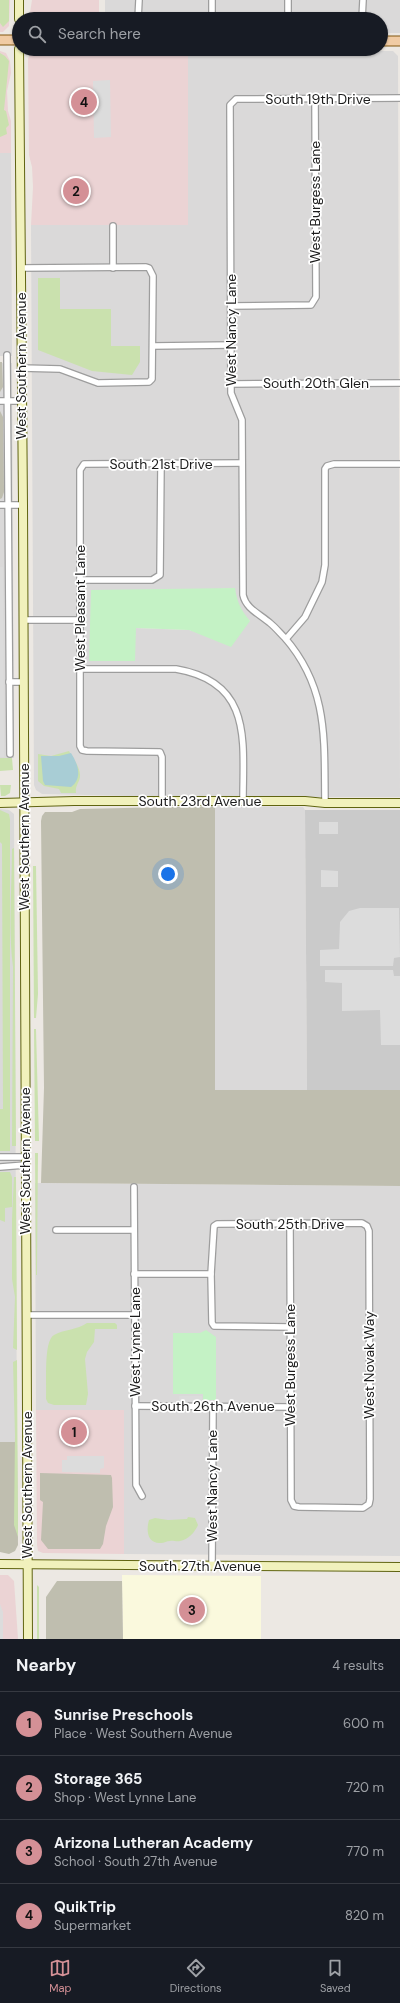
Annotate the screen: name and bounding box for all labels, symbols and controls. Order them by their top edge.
search box [12,12,388,56]
icon: search [26,23,48,45]
text: Search here [58,24,141,44]
pin: 4 [71,87,97,117]
street label: South 19th Drive [265,90,371,108]
street label: West Burgess Lane [306,141,324,263]
pin: 2 [63,176,89,206]
street label: West Nancy Lane [222,274,240,386]
street label: West Southern Avenue [12,292,30,440]
street label: South 20th Glen [263,374,369,392]
street label: South 21st Drive [109,455,213,473]
street label: West Pleasant Lane [71,545,89,671]
street label: West Southern Avenue [15,763,33,911]
street label: South 23rd Avenue [138,792,262,810]
your location [158,864,178,884]
street label: West Southern Avenue [16,1087,34,1235]
street label: South 25th Drive [236,1215,344,1233]
street label: West Lynne Lane [126,1287,144,1397]
street label: West Burgess Lane [281,1304,299,1426]
street label: West Novak Way [360,1311,378,1419]
street label: South 26th Avenue [151,1397,275,1415]
street label: West Southern Avenue [18,1411,36,1559]
pin: 1 [61,1417,87,1447]
street label: West Nancy Lane [203,1430,221,1542]
street label: South 27th Avenue [139,1557,261,1575]
pin: 3 [179,1595,205,1625]
text: Nearby [16,1654,76,1676]
text: 4 results [332,1657,384,1674]
text: Sunrise Preschools [54,1705,193,1725]
text: 1 [27,1715,31,1732]
text: 600 m [343,1715,384,1732]
text: Place · West Southern Avenue [54,1725,232,1742]
text: Storage 365 [54,1769,142,1789]
text: 2 [25,1779,33,1796]
text: 720 m [346,1779,384,1796]
text: Shop · West Lynne Lane [54,1789,196,1806]
text: Arizona Lutheran Academy [54,1833,253,1853]
text: 3 [25,1843,33,1860]
text: 770 m [346,1843,384,1860]
text: School · South 27th Avenue [54,1853,217,1870]
text: QuikTrip [54,1897,116,1917]
text: 4 [25,1907,33,1924]
text: 820 m [345,1907,384,1924]
text: Supermarket [54,1917,131,1934]
tab: Map [49,1957,71,1995]
tab: Directions [170,1957,222,1995]
tab: Saved [320,1957,351,1995]

